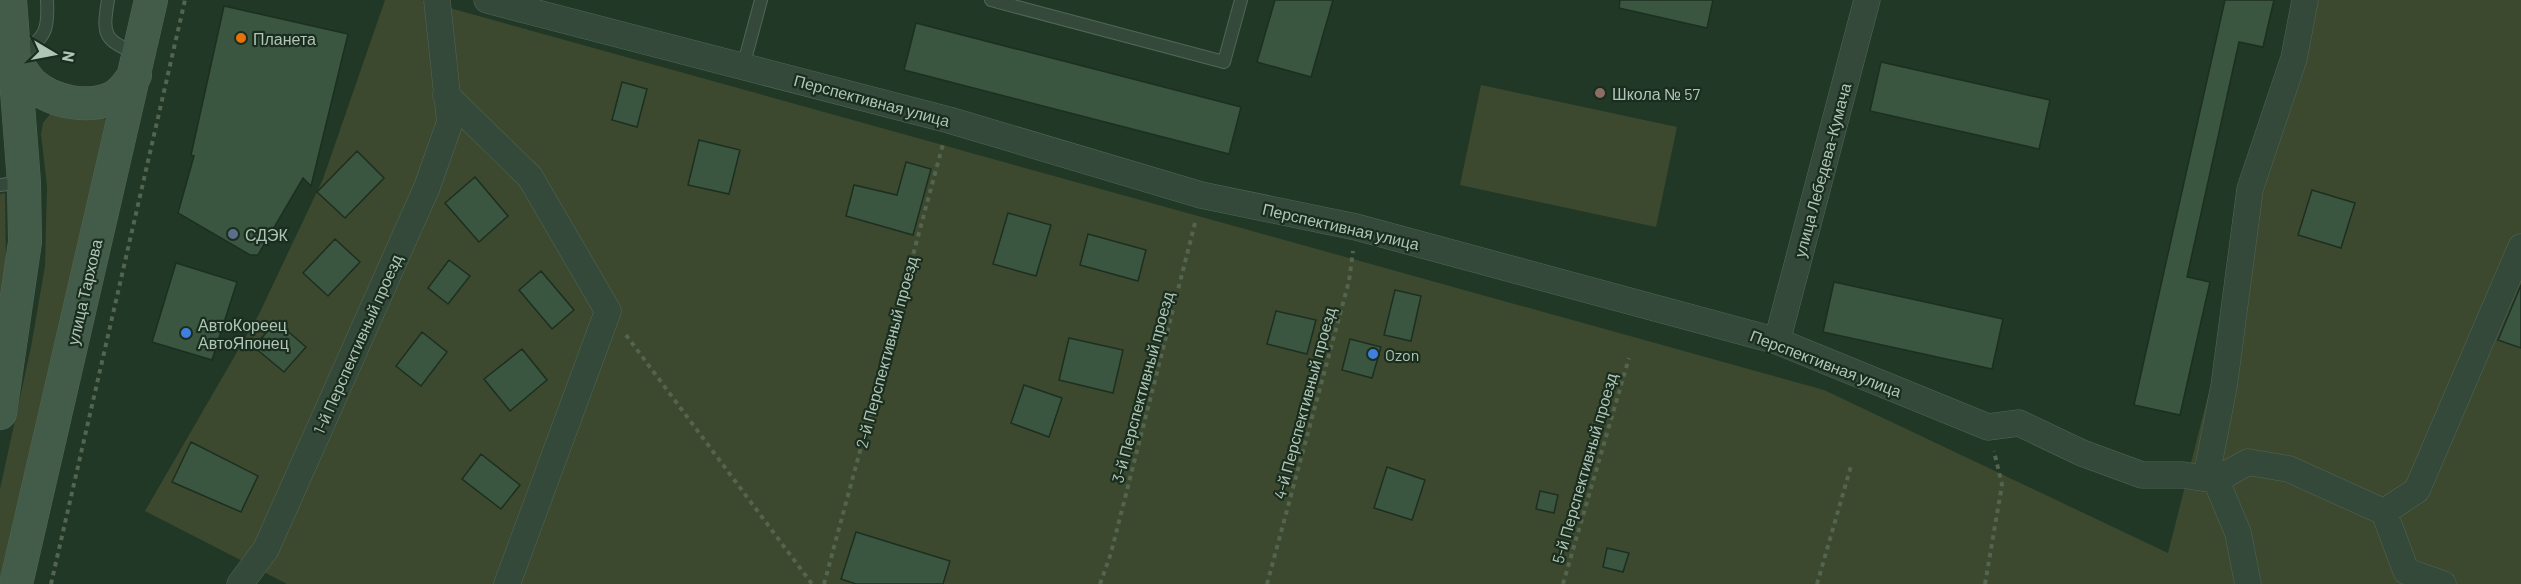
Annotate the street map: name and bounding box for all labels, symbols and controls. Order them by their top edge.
north arrow [24,24,84,84]
place label: Планета [253,29,316,48]
marker: Планета [234,31,248,45]
text: N [59,50,80,64]
street label: Перспективная улица [792,70,952,130]
street label: улица Лебедева-Кумача [1790,81,1854,259]
place label: Школа № 57 [1612,84,1700,103]
marker: Школа № 57 [1593,86,1607,100]
street label: Перспективная улица [1261,199,1421,253]
place label: СДЭК [245,225,289,244]
marker: СДЭК [226,227,240,241]
street label: улица Тархова [63,237,105,347]
street label: 1-й Перспективный проезд [309,251,406,437]
street label: 2-й Перспективный проезд [851,253,921,450]
street label: 3-й Перспективный проезд [1107,289,1177,485]
street label: 4-й Перспективный проезд [1269,304,1339,501]
place label: АвтоКореец АвтоЯпонец [198,315,289,352]
street label: Перспективная улица [1748,325,1904,401]
marker: АвтоКореец АвтоЯпонец [179,326,193,340]
place label: Ozon [1385,345,1419,364]
marker: Ozon [1366,347,1380,361]
street label: 5-й Перспективный проезд [1548,370,1621,565]

